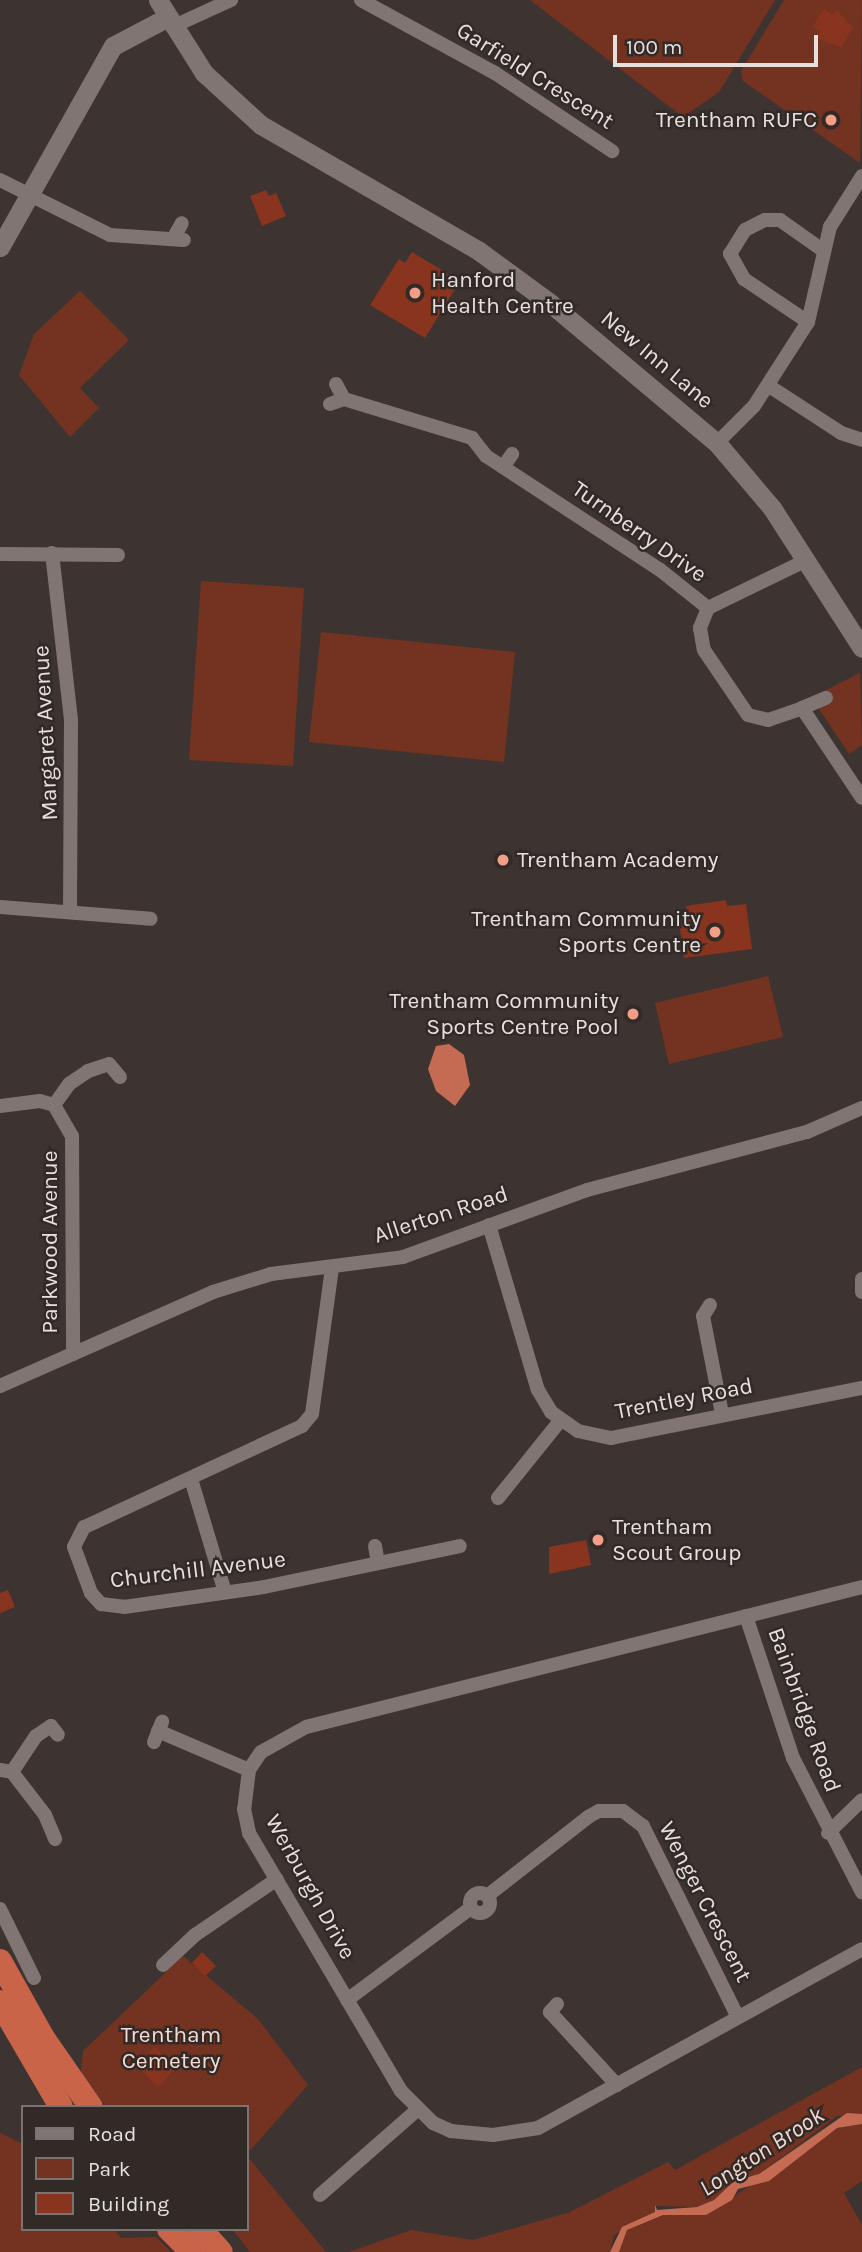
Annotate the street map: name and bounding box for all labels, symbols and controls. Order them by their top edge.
street label: Garfield Crescent [451,17,619,135]
scale bar [617,21,822,65]
text: 100 m [626,35,683,59]
place label: Trentham RUFC [656,106,817,134]
marker: Trentham RUFC [823,112,839,128]
place label: Hanford Health Centre [431,266,574,320]
marker: Hanford Health Centre [405,283,425,303]
street label: New Inn Lane [595,305,719,415]
street label: Turnberry Drive [566,475,712,589]
street label: Margaret Avenue [28,645,64,821]
place label: Trentham Academy [517,846,718,874]
marker: Trentham Academy [495,852,511,868]
place label: Trentham Community Sports Centre [471,905,701,959]
marker: Trentham Community Sports Centre [707,924,723,940]
place label: Trentham Community Sports Centre Pool [389,987,619,1041]
marker: Trentham Community Sports Centre Pool [625,1006,641,1022]
street label: Parkwood Avenue [36,1150,64,1334]
street label: Allerton Road [370,1180,512,1250]
street label: Trentley Road [613,1372,755,1426]
place label: Trentham Scout Group [612,1513,741,1567]
marker: Trentham Scout Group [590,1532,606,1548]
street label: Churchill Avenue [109,1546,287,1594]
street label: Bainbridge Road [761,1624,847,1796]
street label: Werburgh Drive [259,1810,361,1964]
street label: Wenger Crescent [653,1817,757,1987]
park label: Trentham Cemetery [121,2021,221,2075]
water label: Longton Brook [694,2101,830,2203]
legend [21,2105,248,2231]
text: Road [88,2122,136,2146]
text: Park [88,2157,131,2181]
text: Building [88,2192,169,2216]

